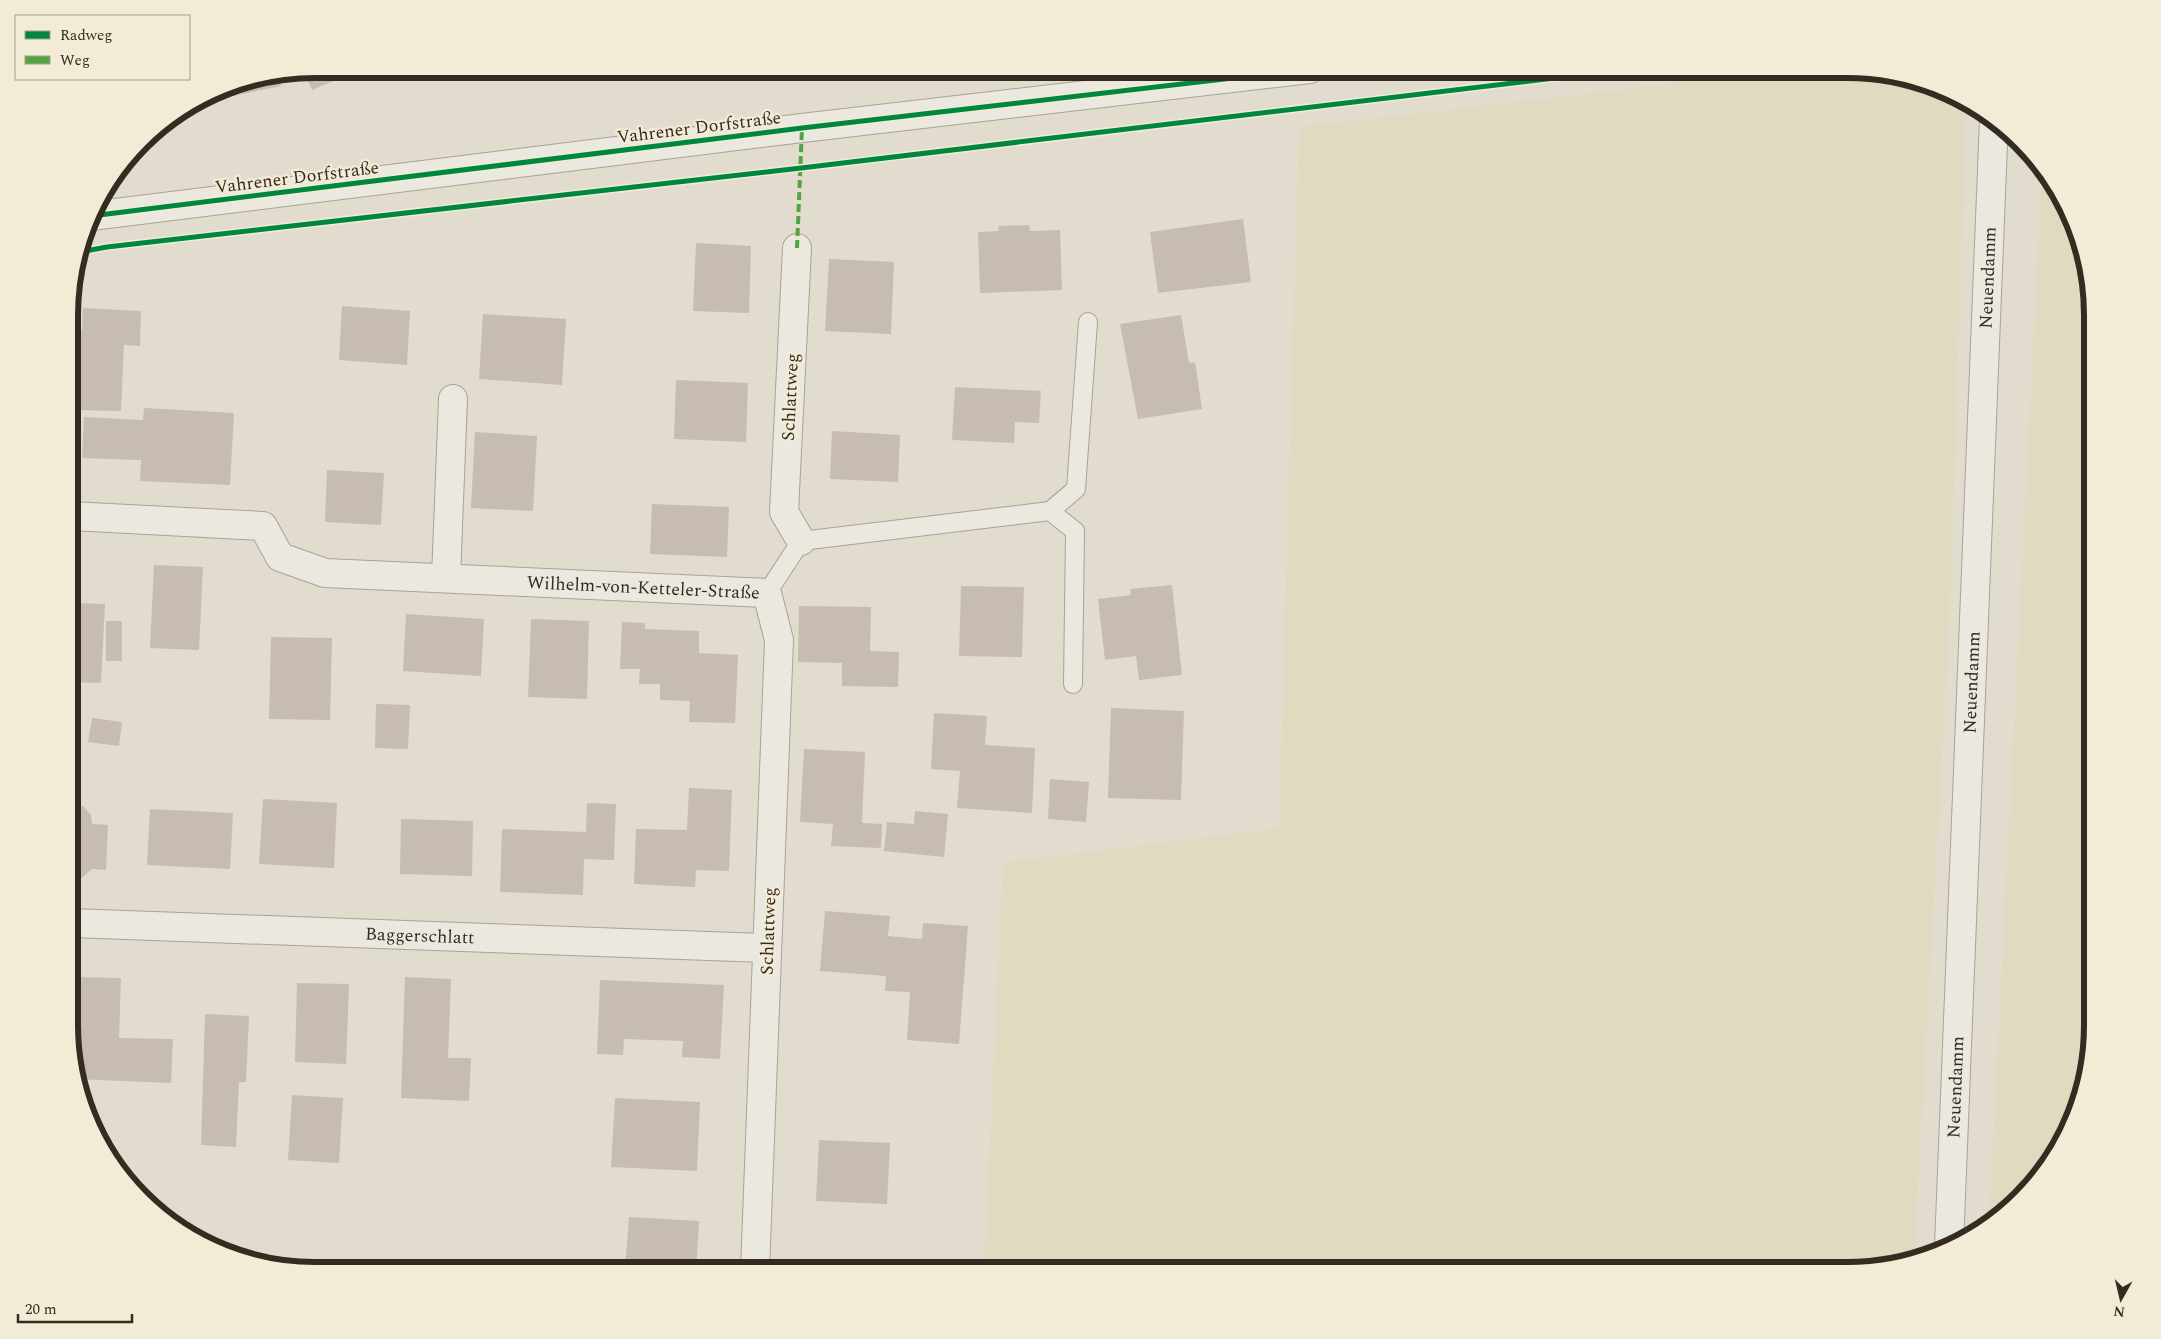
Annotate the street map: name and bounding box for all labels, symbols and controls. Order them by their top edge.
legend [15,15,190,80]
text: Radweg [60,24,113,47]
text: Weg [60,49,90,72]
street label: Vahrener Dorfstraße [615,104,783,151]
street label: Vahrener Dorfstraße [213,154,381,201]
street label: Neuendamm [1973,226,2004,329]
street label: Schlattweg [775,352,806,442]
street label: Wilhelm-von-Ketteler-Straße [526,569,760,607]
street label: Neuendamm [1956,631,1988,734]
street label: Schlattweg [753,887,784,975]
street label: Baggerschlatt [365,921,475,951]
street label: Neuendamm [1940,1036,1971,1139]
north arrow [2096,1274,2146,1324]
scale bar [18,1292,131,1324]
text: 20 m [25,1298,57,1321]
text: N [2112,1300,2126,1323]

